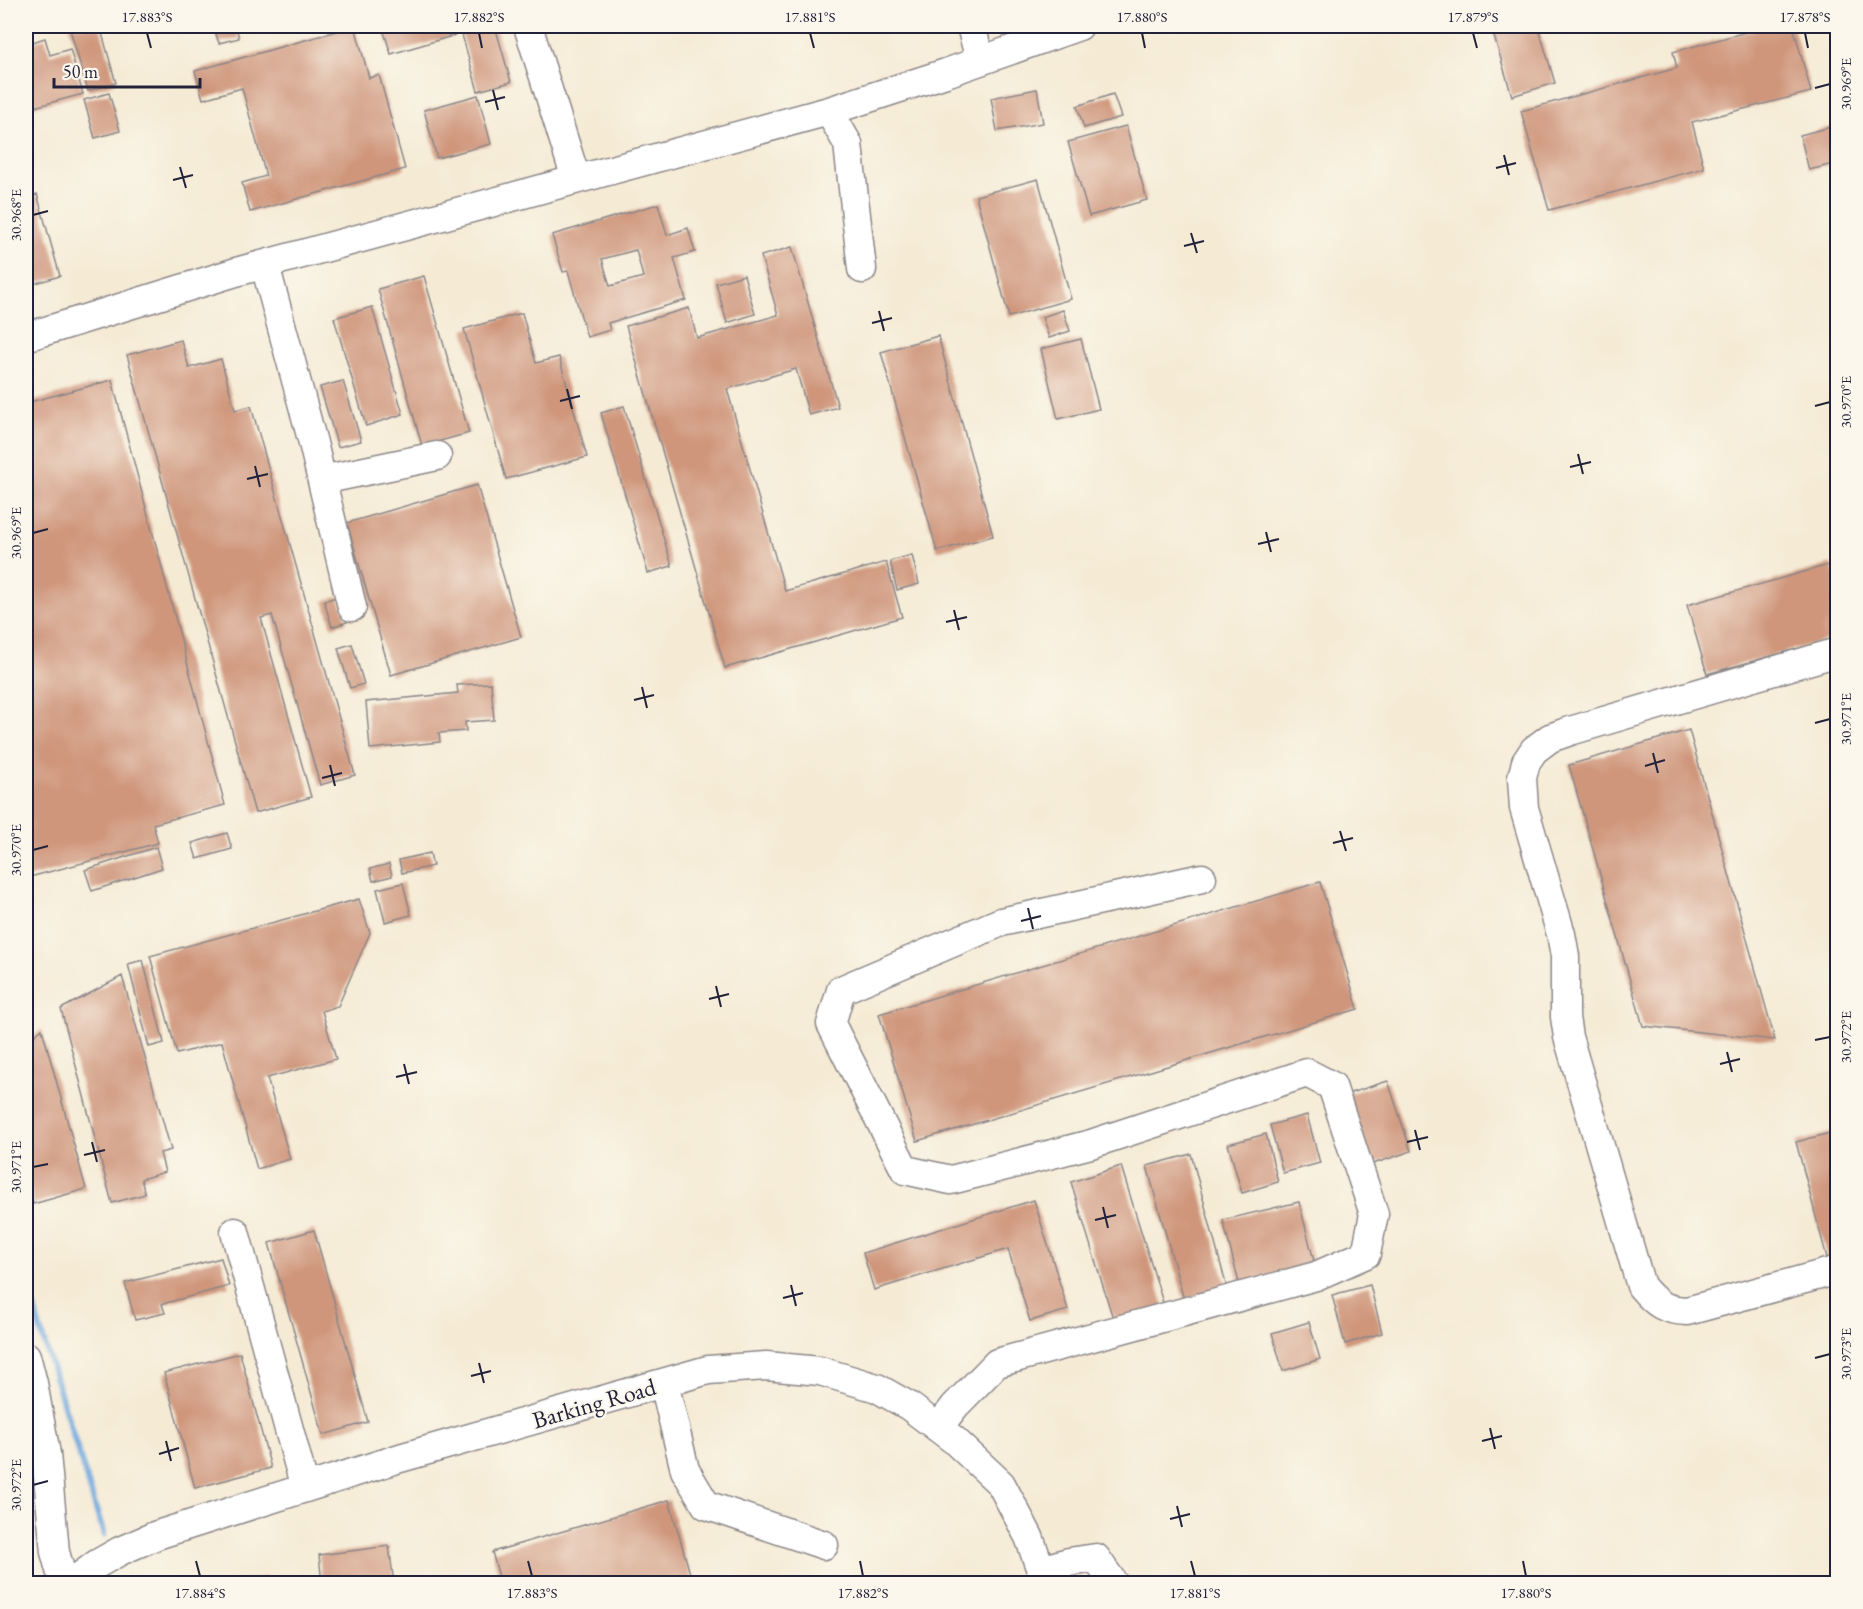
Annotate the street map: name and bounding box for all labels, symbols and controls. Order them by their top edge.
text: 17.883°S [122,7,172,26]
text: 17.882°S [454,7,504,26]
text: 17.881°S [785,7,835,26]
text: 17.880°S [1117,7,1167,26]
text: 17.879°S [1448,7,1498,26]
text: 17.878°S [1780,7,1830,26]
scale bar [54,51,200,89]
text: 30.969°E [1836,57,1855,110]
text: 50 m [63,60,98,83]
text: 30.968°E [6,188,25,241]
text: 30.970°E [1836,375,1855,428]
text: 30.969°E [6,506,25,559]
text: 30.971°E [1836,692,1855,745]
text: 30.970°E [6,823,25,876]
text: 30.972°E [1836,1010,1855,1063]
text: 30.971°E [6,1140,25,1193]
text: 30.973°E [1836,1327,1855,1380]
street label: Barking Road [529,1370,660,1435]
text: 30.972°E [6,1458,25,1511]
text: 17.884°S [175,1583,225,1602]
text: 17.883°S [507,1583,557,1602]
text: 17.882°S [838,1583,888,1602]
text: 17.881°S [1170,1583,1220,1602]
text: 17.880°S [1501,1583,1551,1602]

